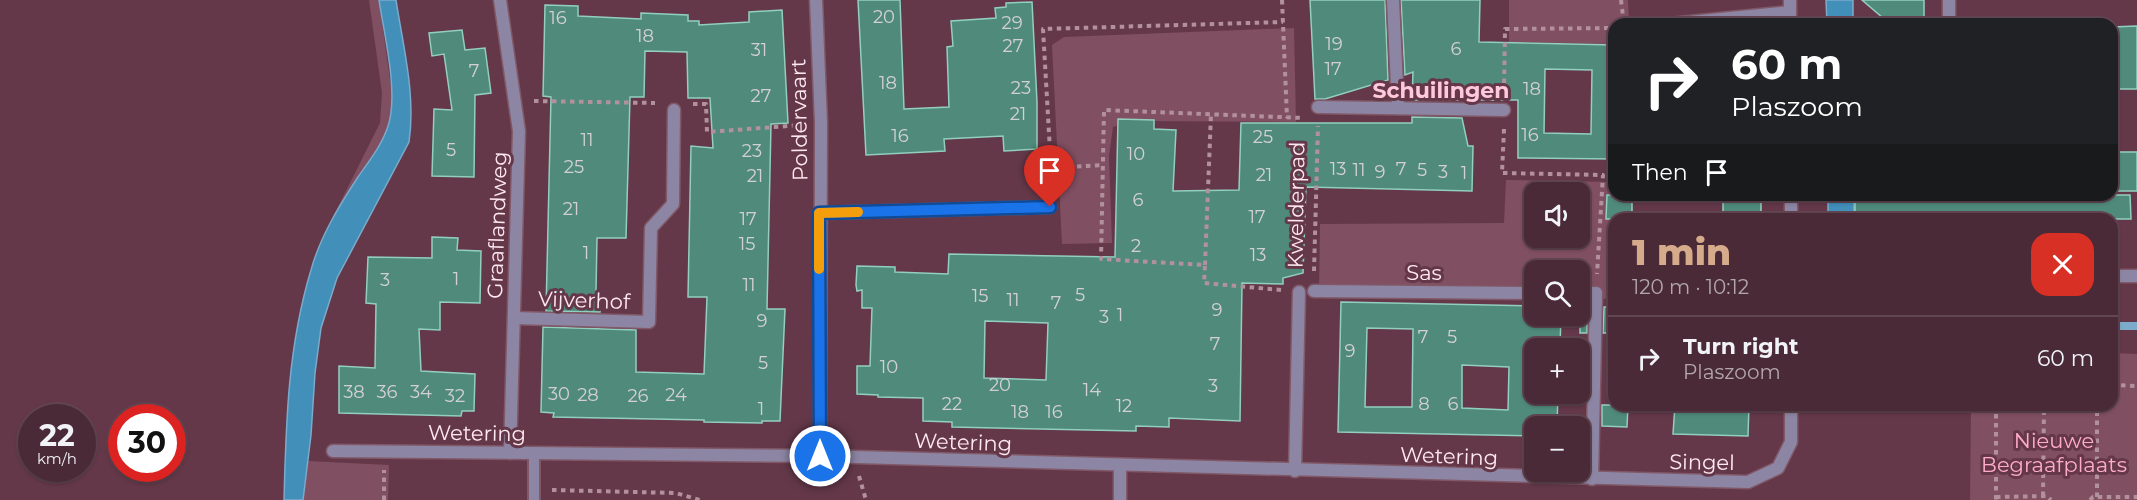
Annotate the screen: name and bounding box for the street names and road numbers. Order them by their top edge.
street label: Poldervaart [785,59,813,181]
street label: Kwelderpad [1282,141,1310,269]
street label: Graaflandweg [482,151,512,299]
street label: Sas [1406,260,1442,285]
street label: Vijverhof [537,286,631,314]
street label: Wetering [428,420,526,446]
street label: Wetering [914,428,1012,456]
street label: Wetering [1400,442,1498,470]
street label: Singel [1669,449,1735,475]

